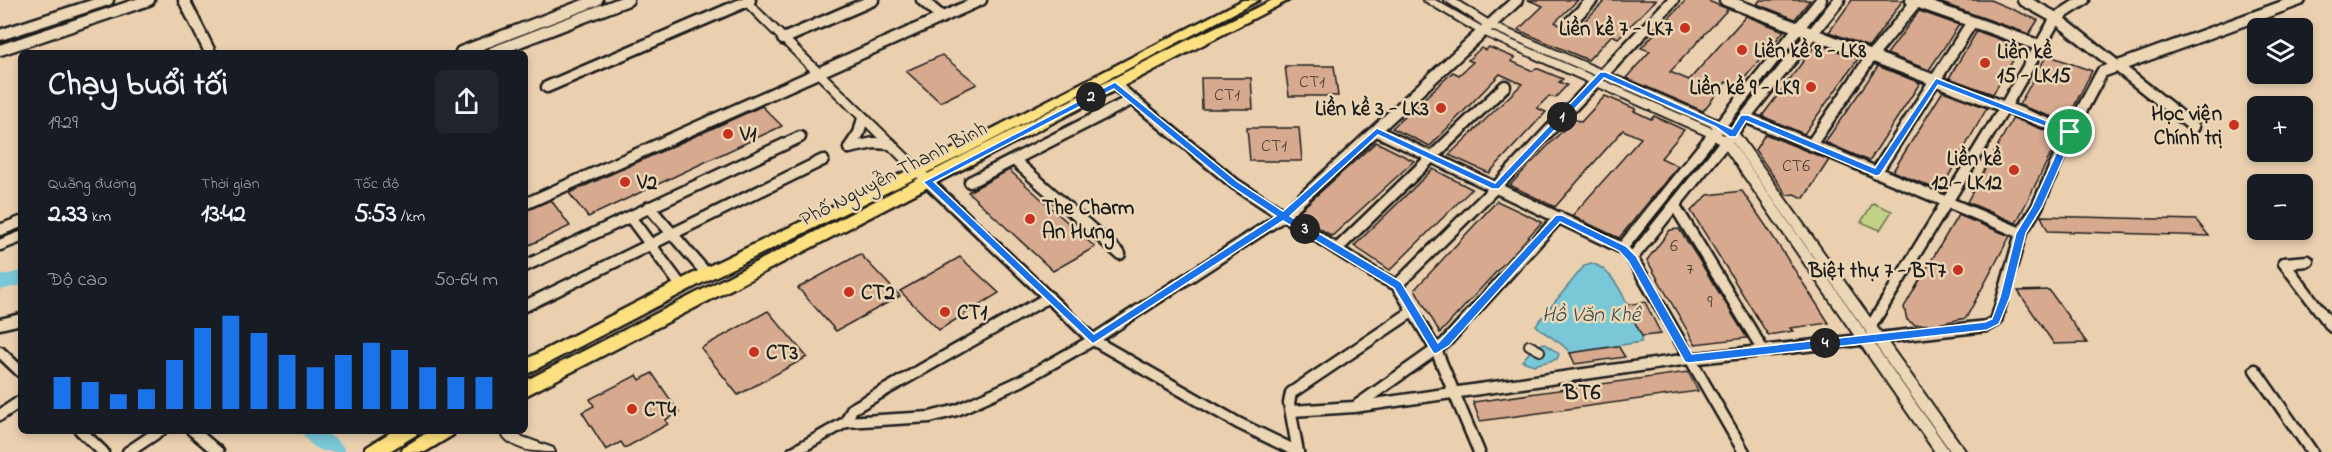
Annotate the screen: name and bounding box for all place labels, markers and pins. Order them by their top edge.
place label: Liền kề 7 - LK7 [1559,15,1673,45]
marker: Liền kề 7 - LK7 [1678,21,1692,35]
place label: Liền kề 8 - LK8 [1754,37,1867,67]
place label: Liền kề 15 - LK15 [1997,38,2071,92]
marker: Liền kề 8 - LK8 [1735,43,1749,57]
marker: Liền kề 15 - LK15 [1978,56,1992,70]
place label: Liền kề 9 - LK9 [1690,74,1800,104]
marker: Liền kề 9 - LK9 [1804,80,1818,94]
pin: 2 [1076,82,1106,112]
place label: Liền kề 3 - LK3 [1315,95,1429,125]
place label: Học viện Chính trị [2151,100,2222,154]
marker: Liền kề 3 - LK3 [1434,101,1448,115]
pin: 1 [1547,102,1577,132]
pin [2044,106,2095,157]
marker: Học viện Chính trị [2227,118,2241,132]
place label: V1 [739,121,757,151]
marker: V1 [721,127,735,141]
place label: Liền kề 12 - LK12 [1931,145,2003,199]
marker: Liền kề 12 - LK12 [2007,163,2021,177]
place label: V2 [636,169,658,199]
marker: V2 [618,175,632,189]
place label: The Charm An Hưng [1042,194,1134,250]
marker: The Charm An Hưng [1023,212,1037,226]
pin: 3 [1290,214,1320,244]
place label: Biệt thự 7 - BT7 [1808,257,1946,287]
marker: Biệt thự 7 - BT7 [1951,263,1965,277]
place label: CT2 [861,279,896,309]
marker: CT2 [842,285,856,299]
place label: CT1 [957,299,988,329]
marker: CT1 [938,305,952,319]
pin: 4 [1810,328,1840,358]
place label: CT3 [766,339,799,369]
marker: CT3 [747,345,761,359]
place label: CT4 [644,396,677,426]
marker: CT4 [625,402,639,416]

